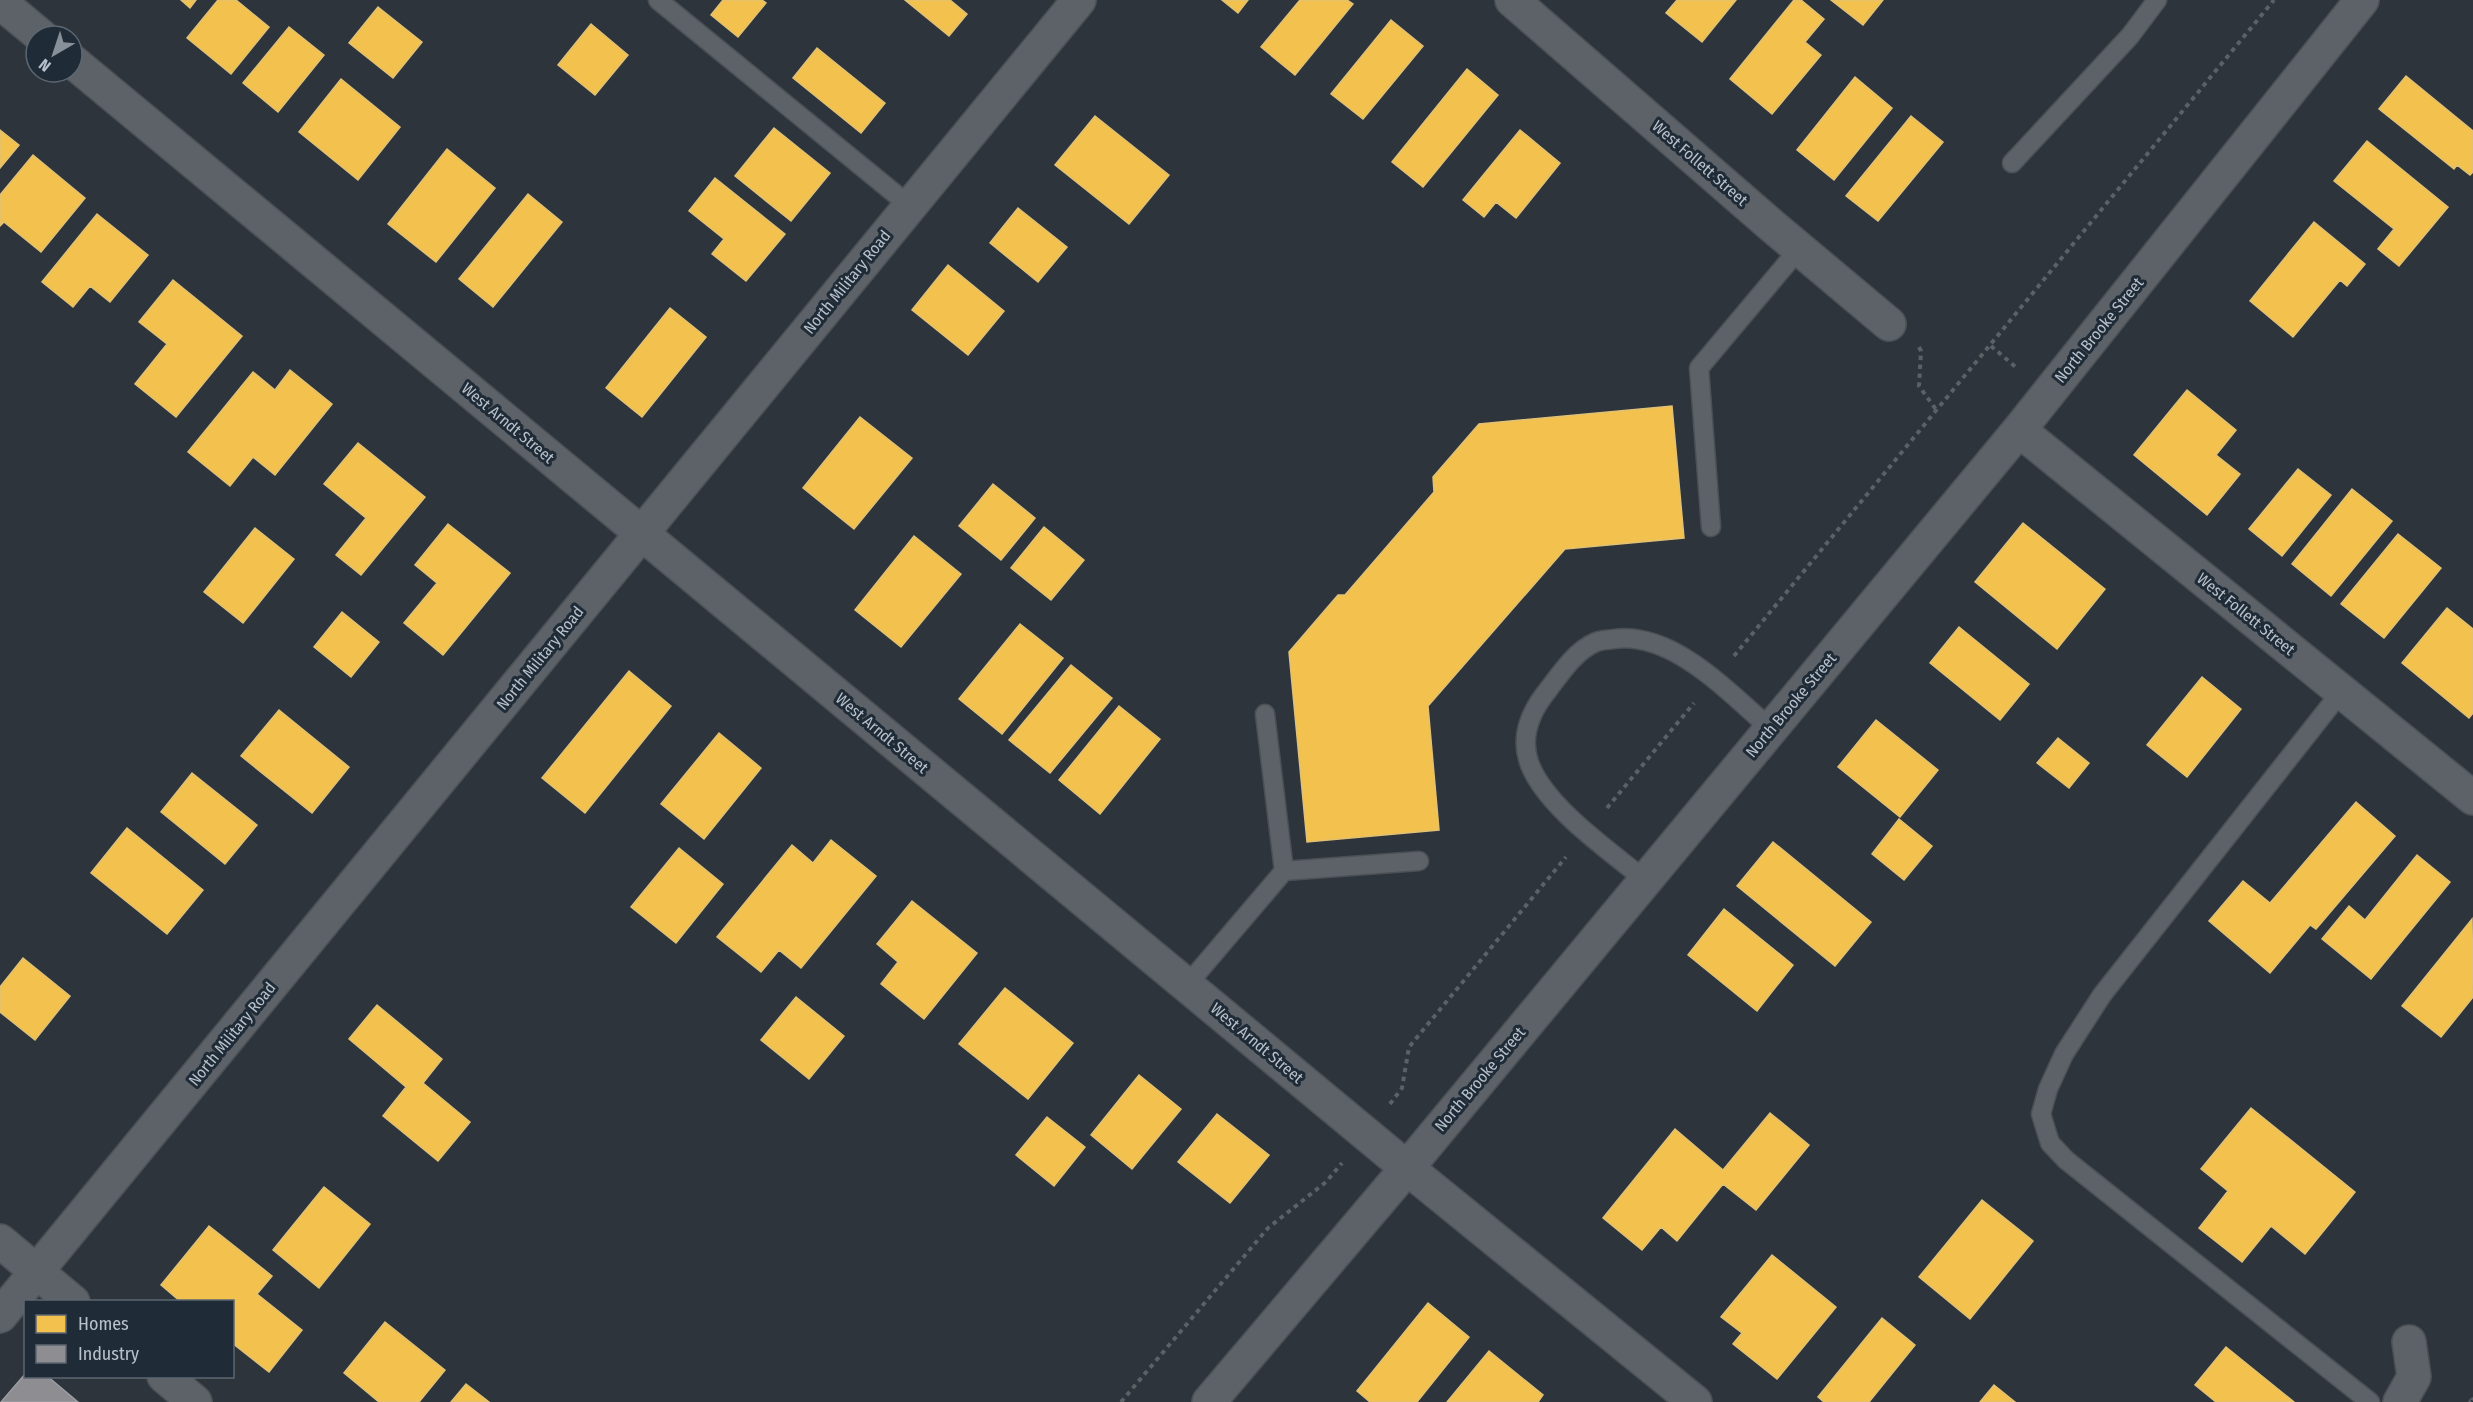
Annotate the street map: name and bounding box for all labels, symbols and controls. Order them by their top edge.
north arrow [24,24,84,84]
text: N [35,55,55,76]
street label: West Follett Street [1648,116,1752,210]
street label: North Military Road [800,227,894,337]
street label: North Brooke Street [2051,273,2148,387]
street label: West Arndt Street [458,379,559,468]
street label: West Follett Street [2193,569,2299,660]
street label: North Military Road [493,603,587,713]
street label: North Brooke Street [1742,648,1841,761]
street label: West Arndt Street [832,689,933,778]
street label: North Military Road [185,979,279,1089]
street label: West Arndt Street [1207,999,1308,1088]
street label: North Brooke Street [1431,1022,1530,1135]
legend [24,1300,234,1378]
text: Homes [78,1313,129,1335]
text: Industry [78,1343,139,1365]

